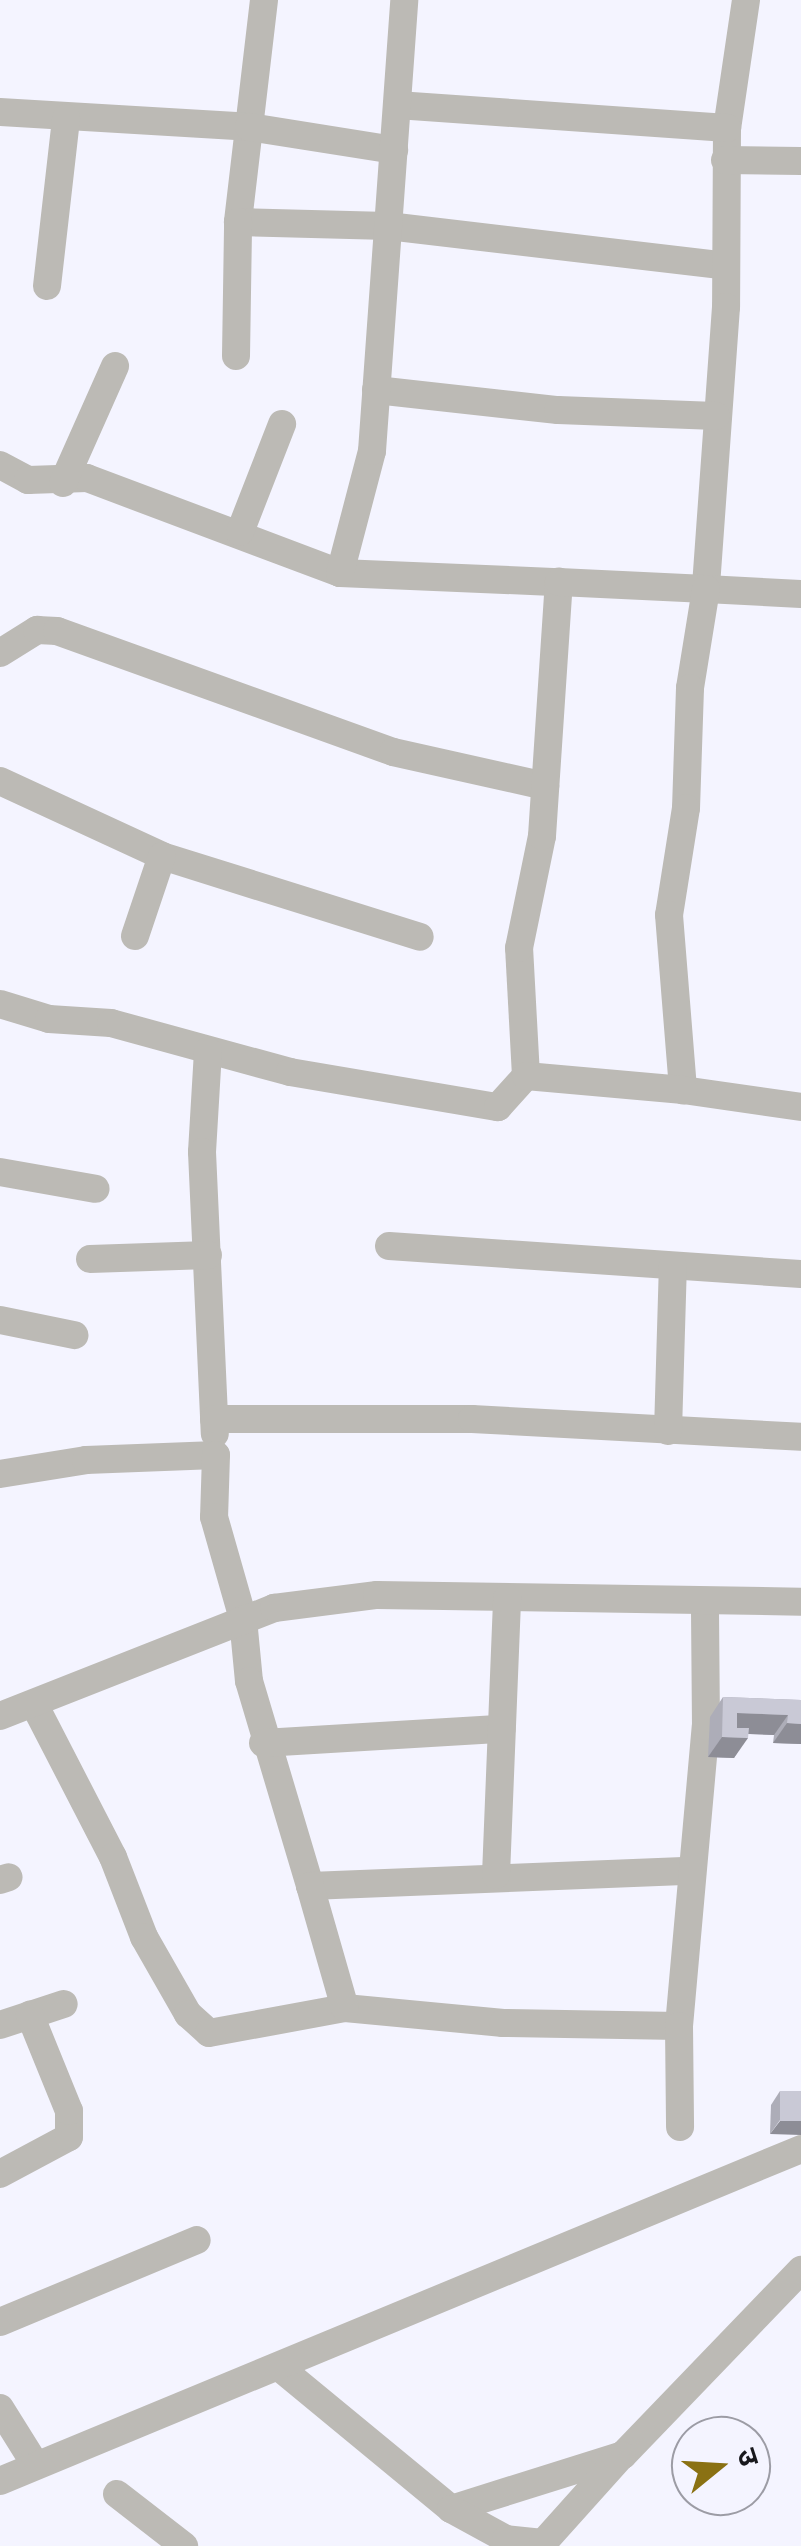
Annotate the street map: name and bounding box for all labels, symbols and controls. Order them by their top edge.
north arrow [671,2416,771,2516]
text: उ [727,2444,768,2471]

